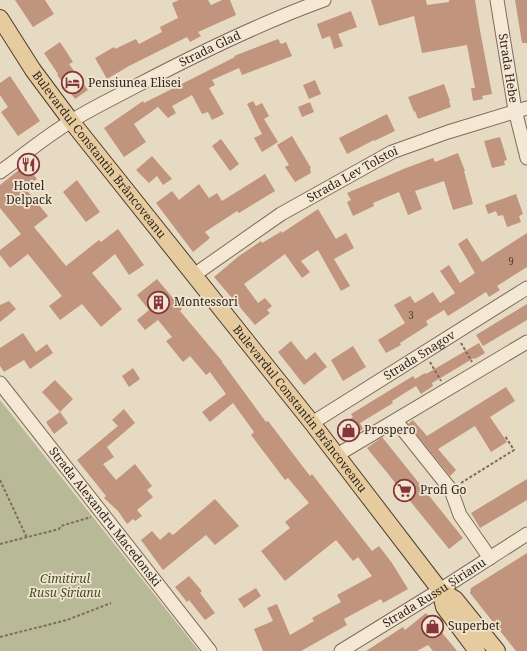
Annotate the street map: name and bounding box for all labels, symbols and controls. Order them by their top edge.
street label: Strada Glad [176,26,244,71]
street label: Strada Hebe [495,32,523,104]
street label: Bulevardul Constantin Brâncoveanu [29,67,171,242]
hotel icon: Pensiunea Elisei [60,70,86,96]
place label: Pensiunea Elisei [88,74,181,91]
street label: Strada Lev Tolstoi [303,142,400,206]
restaurant icon: Hotel Delpack [16,152,42,178]
place label: Hotel Delpack [6,177,53,208]
house number: 9 [508,254,514,268]
building icon: Montessori [146,289,172,315]
place label: Montessori [174,293,238,310]
house number: 3 [408,308,414,322]
street label: Bulevardul Constantin Brâncoveanu [229,322,371,496]
street label: Strada Snagov [380,326,458,384]
shop icon: Prospero [336,417,362,443]
place label: Prospero [364,421,416,438]
street label: Strada Alexandru Macedonski [45,443,165,590]
supermarket icon: Profi Go [392,477,418,503]
place label: Profi Go [420,481,466,498]
street label: Strada Russu Șirianu [379,553,490,631]
park label: Cimitirul Rusu Șirianu [28,570,101,601]
shop icon: Superbet [419,613,445,639]
place label: Superbet [448,617,500,634]

